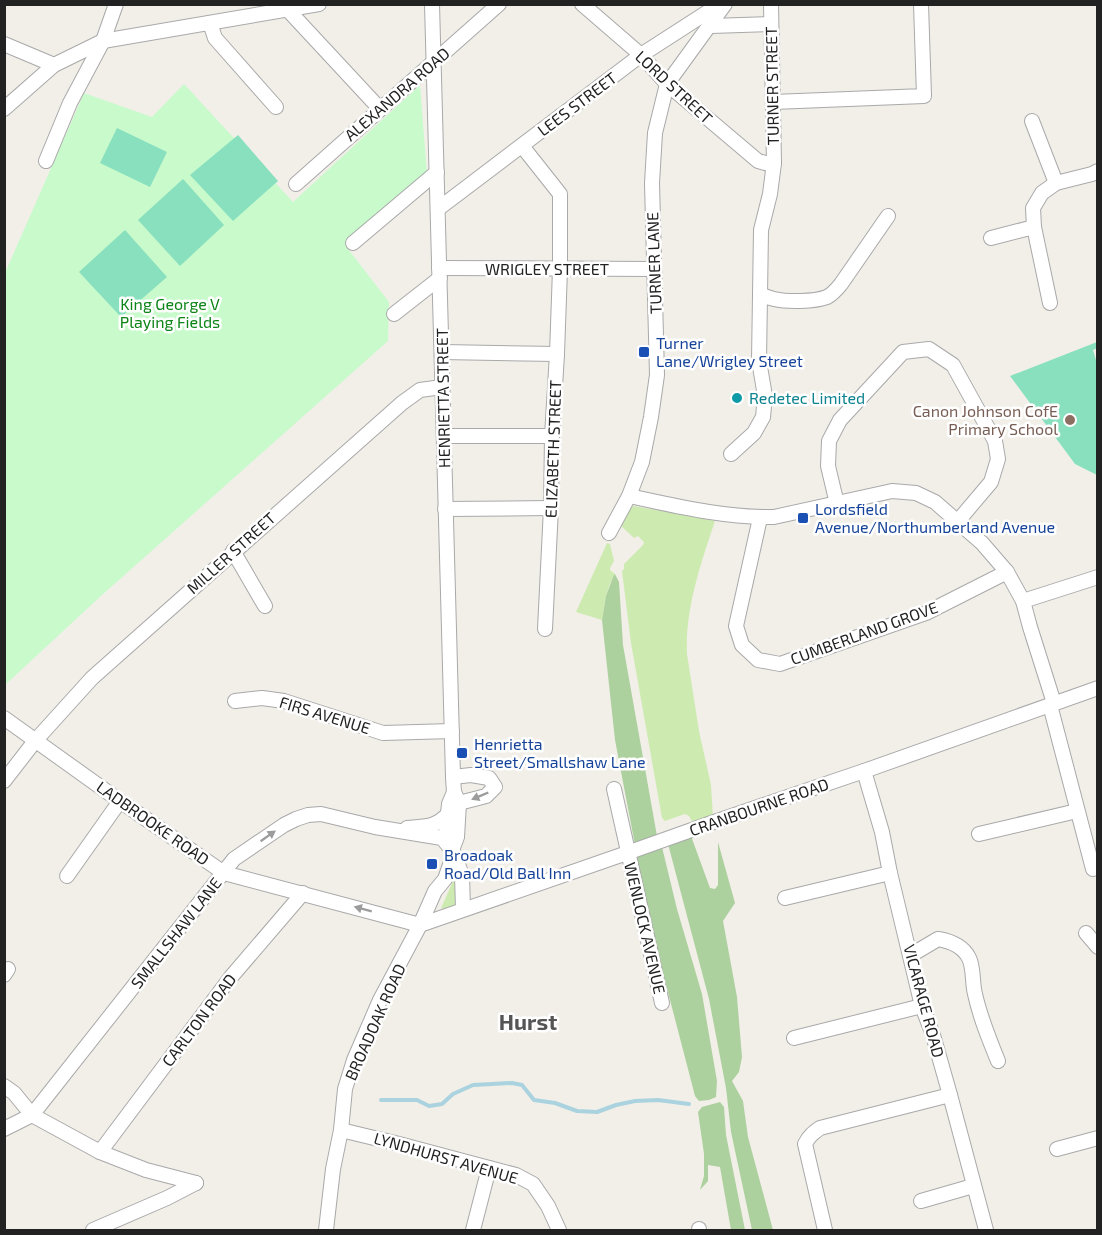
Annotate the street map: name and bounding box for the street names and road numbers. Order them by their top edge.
street label: TURNER STREET [761,26,782,146]
street label: ALEXANDRA ROAD [340,43,453,144]
street label: LORD STREET [632,46,717,127]
street label: LEES STREET [533,68,620,139]
street label: TURNER LANE [642,212,665,314]
street label: WRIGLEY STREET [485,259,609,278]
street label: HENRIETTA STREET [432,328,453,468]
street label: ELIZABETH STREET [541,380,564,518]
street label: MILLER STREET [183,508,279,597]
street label: CUMBERLAND GROVE [788,597,940,668]
street label: FIRS AVENUE [277,692,373,737]
street label: CRANBOURNE ROAD [687,774,831,839]
street label: LADBROOKE ROAD [93,777,213,869]
street label: WENLOCK AVENUE [621,860,670,996]
street label: SMALLSHAW LANE [126,873,225,992]
street label: VICARAGE ROAD [900,942,949,1060]
street label: BROADOAK ROAD [340,961,409,1083]
street label: CARLTON ROAD [158,970,240,1070]
street label: LYNDHURST AVENUE [372,1128,520,1187]

